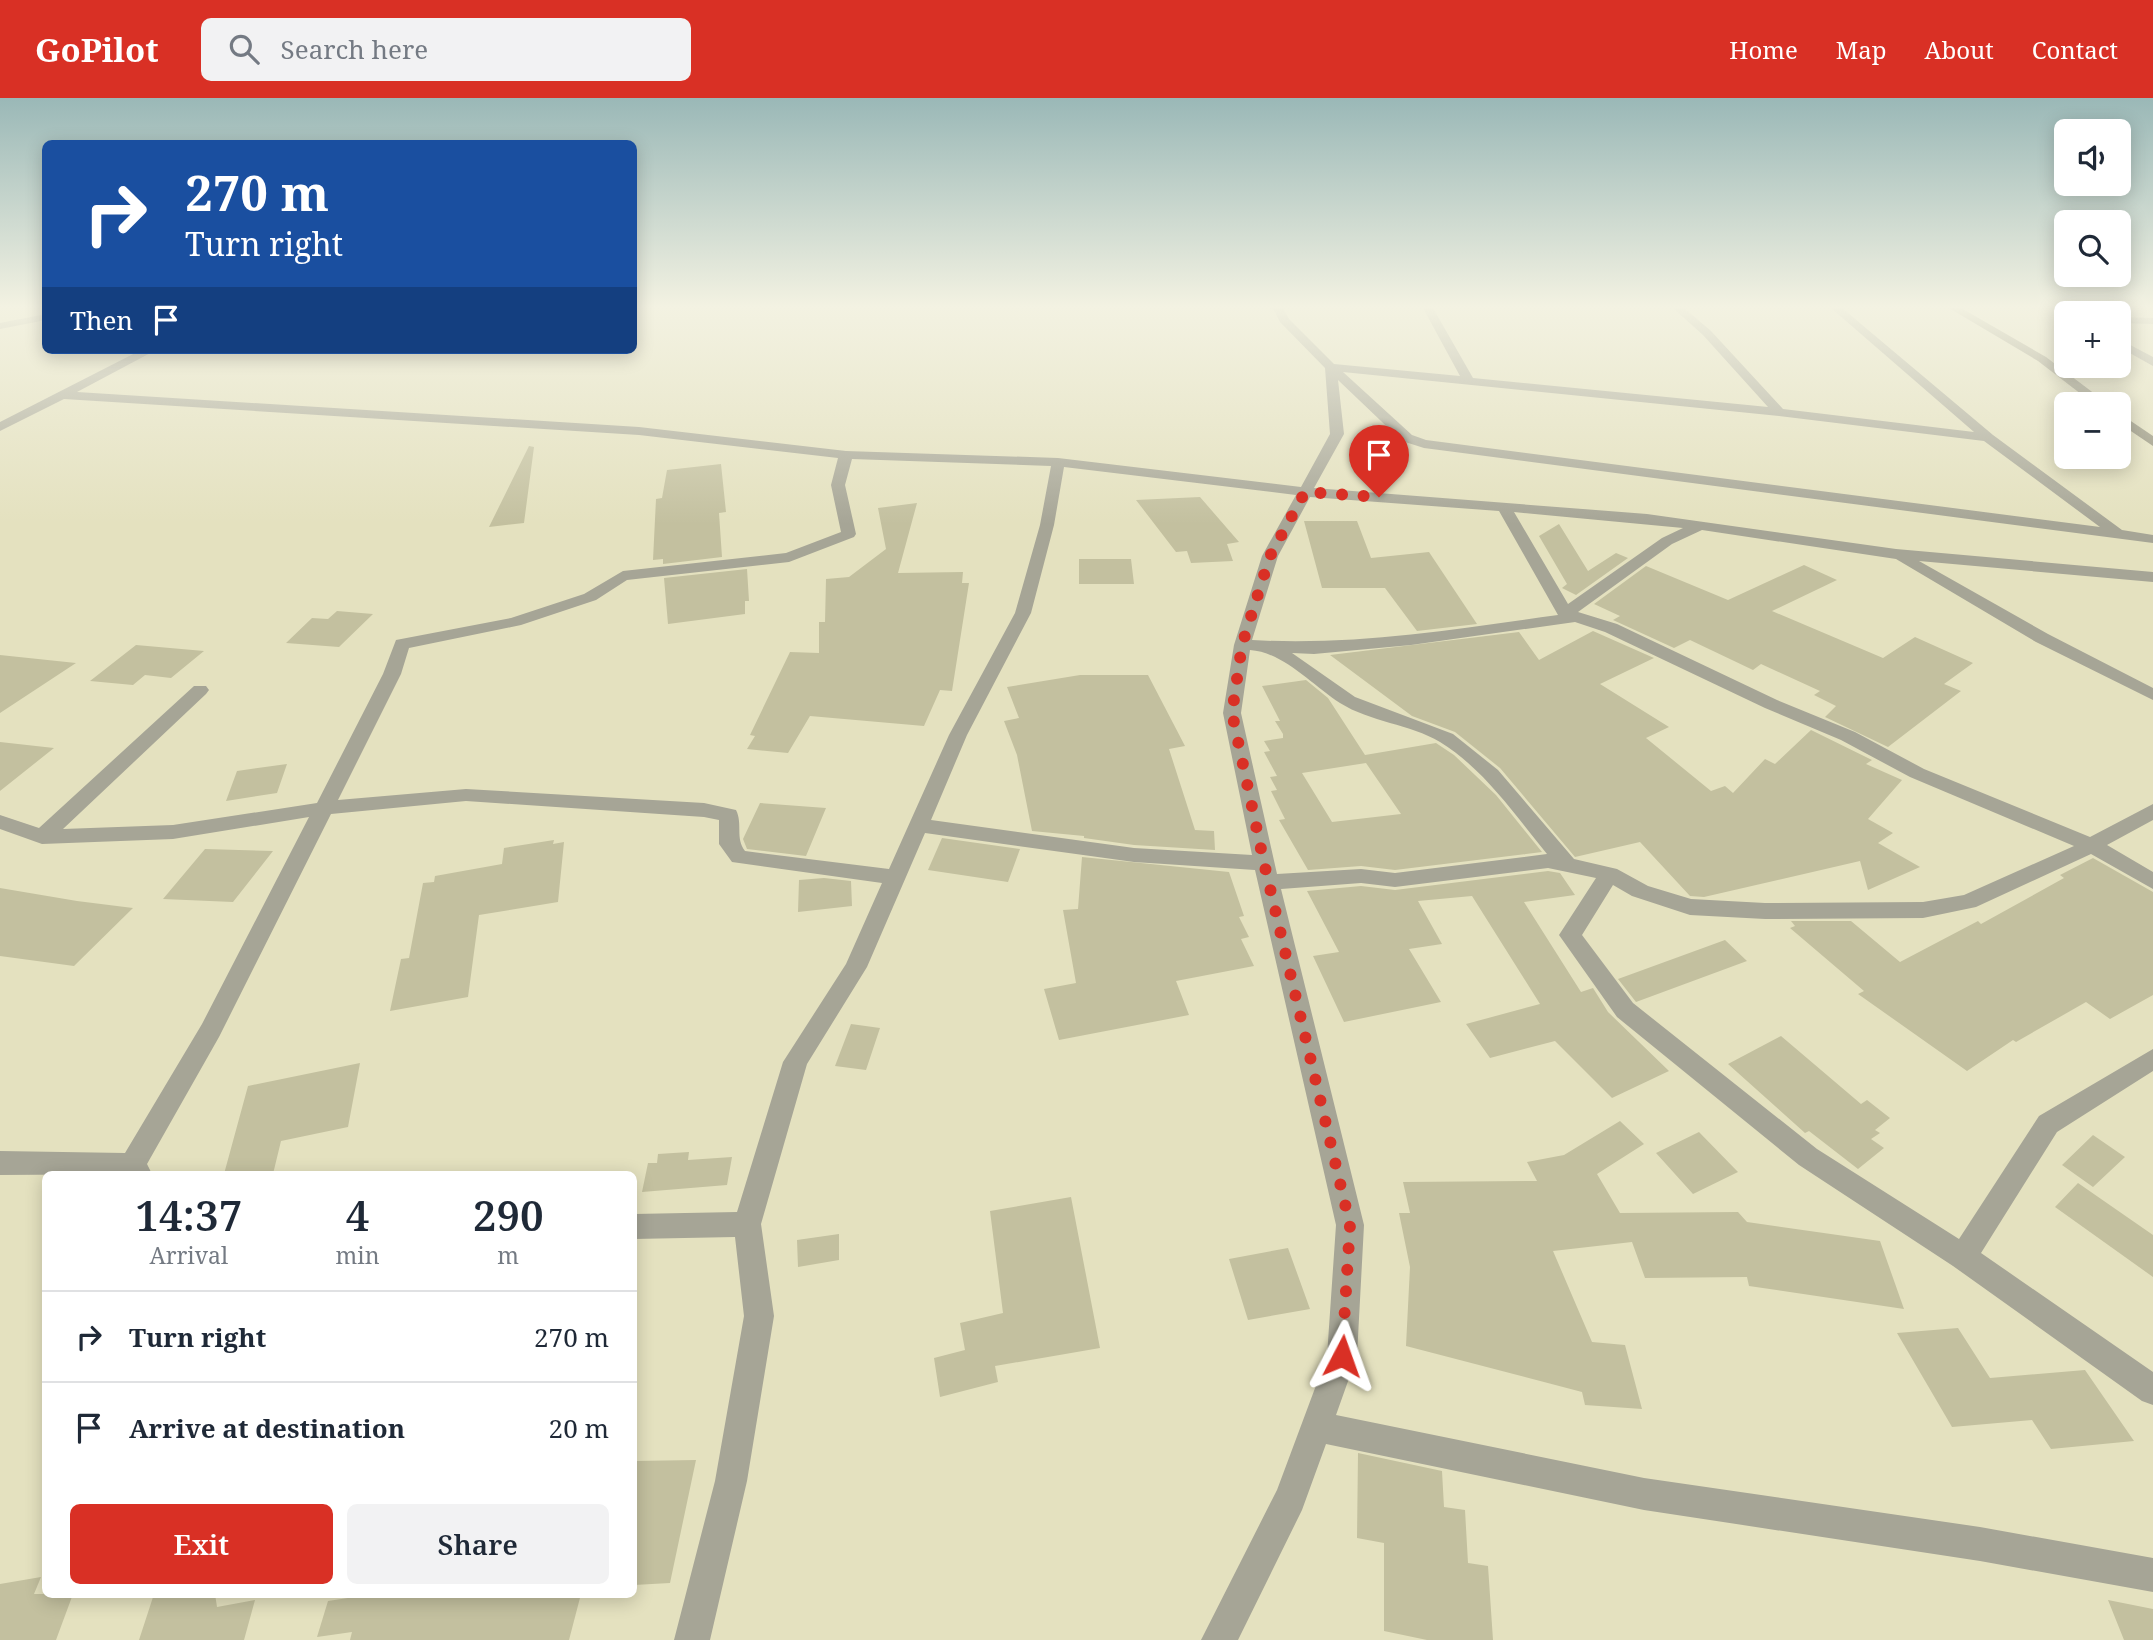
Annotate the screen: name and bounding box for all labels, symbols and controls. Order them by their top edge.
search box [201,18,691,81]
text: GoPilot [35,27,159,72]
icon: search [225,30,263,68]
text: Search here [281,31,428,67]
text: Home [1729,33,1798,66]
text: Map [1836,33,1887,66]
text: About [1925,33,1994,66]
text: Contact [2032,33,2118,66]
map controls [2054,119,2131,469]
button: sound [2054,119,2131,196]
text: 270 m [185,159,329,225]
icon: right [70,168,161,259]
button: search [2054,210,2131,287]
text: Turn right [185,222,343,265]
icon: arrive [147,301,185,339]
button: + [2054,301,2131,378]
text: Then [70,302,133,338]
button: − [2054,392,2131,469]
pin [1349,425,1409,497]
icon: arrive [1360,436,1398,474]
text: 14:37 [135,1186,242,1243]
text: 4 [346,1186,369,1243]
text: 290 [473,1186,544,1243]
text: Arrival [149,1239,228,1271]
text: min [336,1239,380,1271]
text: m [497,1239,519,1271]
icon: right [70,1318,108,1356]
text: Turn right [129,1319,266,1355]
text: 270 m [534,1319,609,1355]
position arrow [1305,1319,1379,1393]
icon: arrive [70,1409,108,1447]
text: Arrive at destination [129,1410,405,1446]
text: 20 m [549,1410,609,1446]
button: Exit [70,1504,333,1584]
button: Share [347,1504,609,1584]

